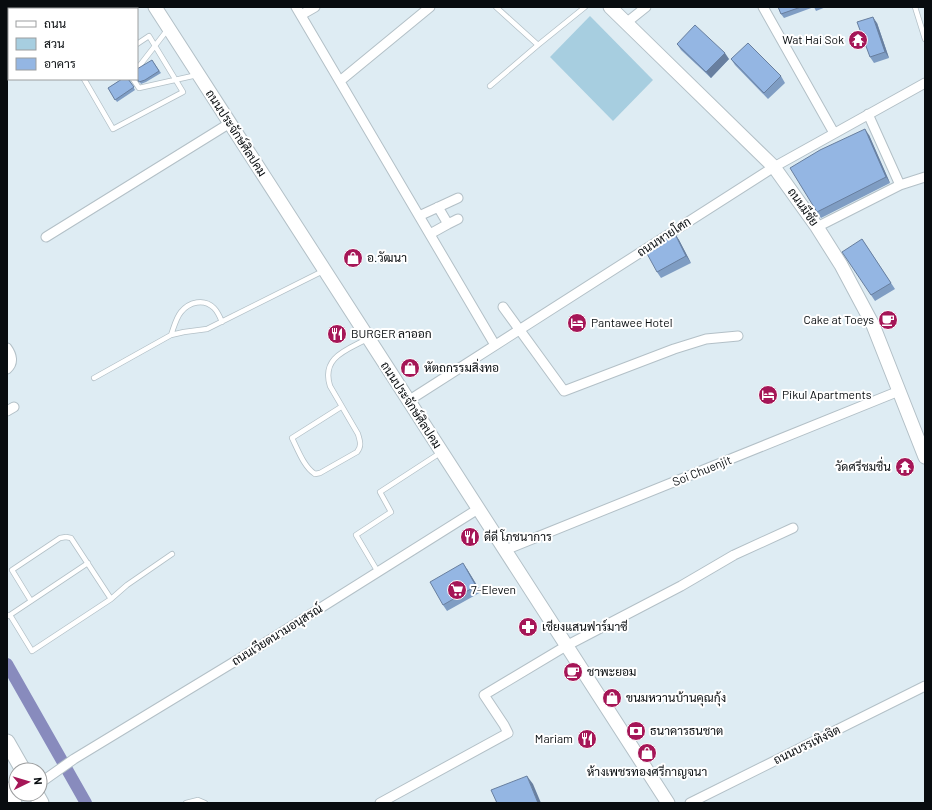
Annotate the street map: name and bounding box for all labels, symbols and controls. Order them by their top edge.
legend [8,8,138,80]
text: ถนน [44,16,67,30]
temple icon: Wat Hai Sok [847,29,869,51]
place label: Wat Hai Sok [782,32,844,46]
text: สวน [44,36,65,50]
text: อาคาร [44,56,76,70]
street label: ถนนประจักษ์ศิลปคม [204,86,270,178]
street label: ถนนมีชัย [786,184,822,228]
street label: ถนนหายโศก [634,214,693,259]
shop icon: อ.วัฒนา [342,247,364,269]
place label: อ.วัฒนา [367,250,407,264]
cafe icon: Cake at Toeys [877,309,899,331]
hotel icon: Pantawee Hotel [566,312,588,334]
place label: Cake at Toeys [804,312,874,326]
place label: Pantawee Hotel [591,315,672,329]
restaurant icon: BURGER ลาออก [326,323,348,345]
place label: BURGER ลาออก [351,326,432,340]
shop icon: หัตถกรรมสิ่งทอ [399,357,421,379]
street label: ถนนประจักษ์ศิลปคม [379,358,445,450]
place label: หัตถกรรมสิ่งทอ [424,358,499,374]
hotel icon: Pikul Apartments [757,384,779,406]
place label: Pikul Apartments [782,387,872,401]
street label: Soi Chuenjit [670,452,733,488]
place label: วัดศรีชมชื่น [835,456,891,473]
temple icon: วัดศรีชมชื่น [894,456,916,478]
restaurant icon: ดีดี โภชนาการ [459,526,481,548]
place label: ดีดี โภชนาการ [484,529,552,543]
supermarket icon: 7-Eleven [446,579,468,601]
place label: 7-Eleven [471,582,516,596]
street label: ถนนเวียดนามอนุสรณ์ [229,601,326,670]
pharmacy icon: เชียงแสนฟาร์มาซี [517,616,539,638]
place label: เชียงแสนฟาร์มาซี [542,619,628,633]
cafe icon: ชาพะยอม [562,661,584,683]
place label: ชาพะยอม [587,664,636,678]
shop icon: ขนมหวานบ้านคุณกุ้ง [601,687,623,709]
place label: ขนมหวานบ้านคุณกุ้ง [626,690,726,707]
bank icon: ธนาคารธนชาต [625,720,647,742]
street label: ถนนบรรเทิงจิต [771,722,842,766]
place label: ธนาคารธนชาต [650,723,723,737]
restaurant icon: Mariam [576,728,598,750]
place label: Mariam [535,731,573,745]
shop icon: ห้างเพชรทองศรีกาญจนา [636,742,658,764]
north arrow [8,762,48,802]
place label: ห้างเพชรทองศรีกาญจนา [587,764,707,779]
text: N [32,777,45,785]

